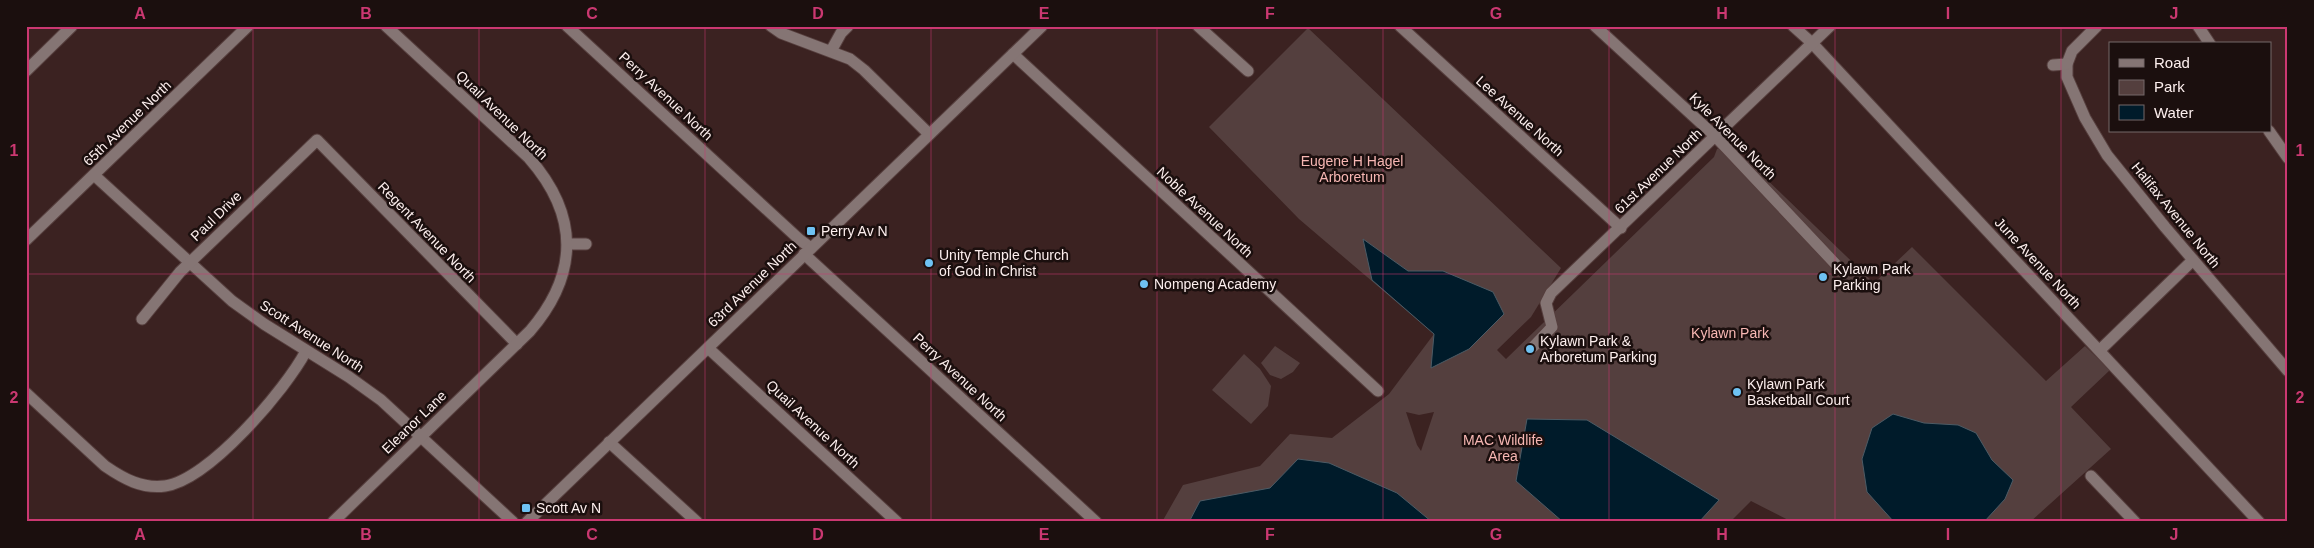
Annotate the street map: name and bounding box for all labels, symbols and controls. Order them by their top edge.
text: A [134,5,146,22]
text: B [360,5,372,22]
text: C [586,5,598,22]
text: D [812,5,824,22]
text: E [1039,5,1050,22]
text: F [1265,5,1275,22]
text: G [1490,5,1502,22]
text: H [1716,5,1728,22]
text: I [1946,5,1950,22]
text: J [2170,5,2178,22]
legend [2109,42,2272,132]
street label: Perry Avenue North [616,49,716,143]
text: Road [2154,54,2190,71]
street label: Quail Avenue North [453,67,551,163]
street label: Lee Avenue North [1473,73,1567,159]
street label: 65th Avenue North [80,77,174,169]
text: Park [2154,78,2185,95]
street label: Kyle Avenue North [1686,89,1780,183]
text: Water [2154,104,2193,121]
street label: 61st Avenue North [1611,125,1705,217]
text: 1 [10,142,19,159]
text: 1 [2296,142,2305,159]
park label: Eugene H Hagel Arboretum [1301,153,1403,185]
street label: Halifax Avenue North [2128,159,2224,271]
street label: Noble Avenue North [1154,164,1256,260]
street label: Regent Avenue North [375,178,479,286]
street label: Paul Drive [187,188,245,244]
street label: June Avenue North [1992,214,2084,312]
place label: Perry Av N [821,223,888,239]
marker: Perry Av N [805,225,817,237]
street label: 63rd Avenue North [705,238,799,330]
place label: Unity Temple Church of God in Christ [939,247,1069,279]
marker: Unity Temple Church of God in Christ [923,257,935,269]
place label: Kylawn Park Parking [1833,261,1912,293]
marker: Kylawn Park Parking [1817,271,1829,283]
place label: Nompeng Academy [1154,276,1276,292]
marker: Nompeng Academy [1138,278,1150,290]
street label: Scott Avenue North [257,297,367,375]
park label: Kylawn Park [1691,325,1770,341]
street label: Perry Avenue North [910,330,1010,424]
place label: Kylawn Park & Arboretum Parking [1540,333,1657,365]
marker: Kylawn Park & Arboretum Parking [1524,343,1536,355]
place label: Kylawn Park Basketball Court [1747,376,1850,408]
street label: Quail Avenue North [763,377,863,471]
marker: Kylawn Park Basketball Court [1731,386,1743,398]
street label: Eleanor Lane [378,387,450,457]
text: 2 [10,389,19,406]
text: 2 [2296,389,2305,406]
park label: MAC Wildlife Area [1463,432,1543,464]
place label: Scott Av N [536,500,601,516]
marker: Scott Av N [520,502,532,514]
text: A [134,526,146,543]
text: B [360,526,372,543]
text: C [586,526,598,543]
text: D [812,526,824,543]
text: E [1039,526,1050,543]
text: F [1265,526,1275,543]
text: G [1490,526,1502,543]
text: H [1716,526,1728,543]
text: I [1946,526,1950,543]
text: J [2170,526,2178,543]

